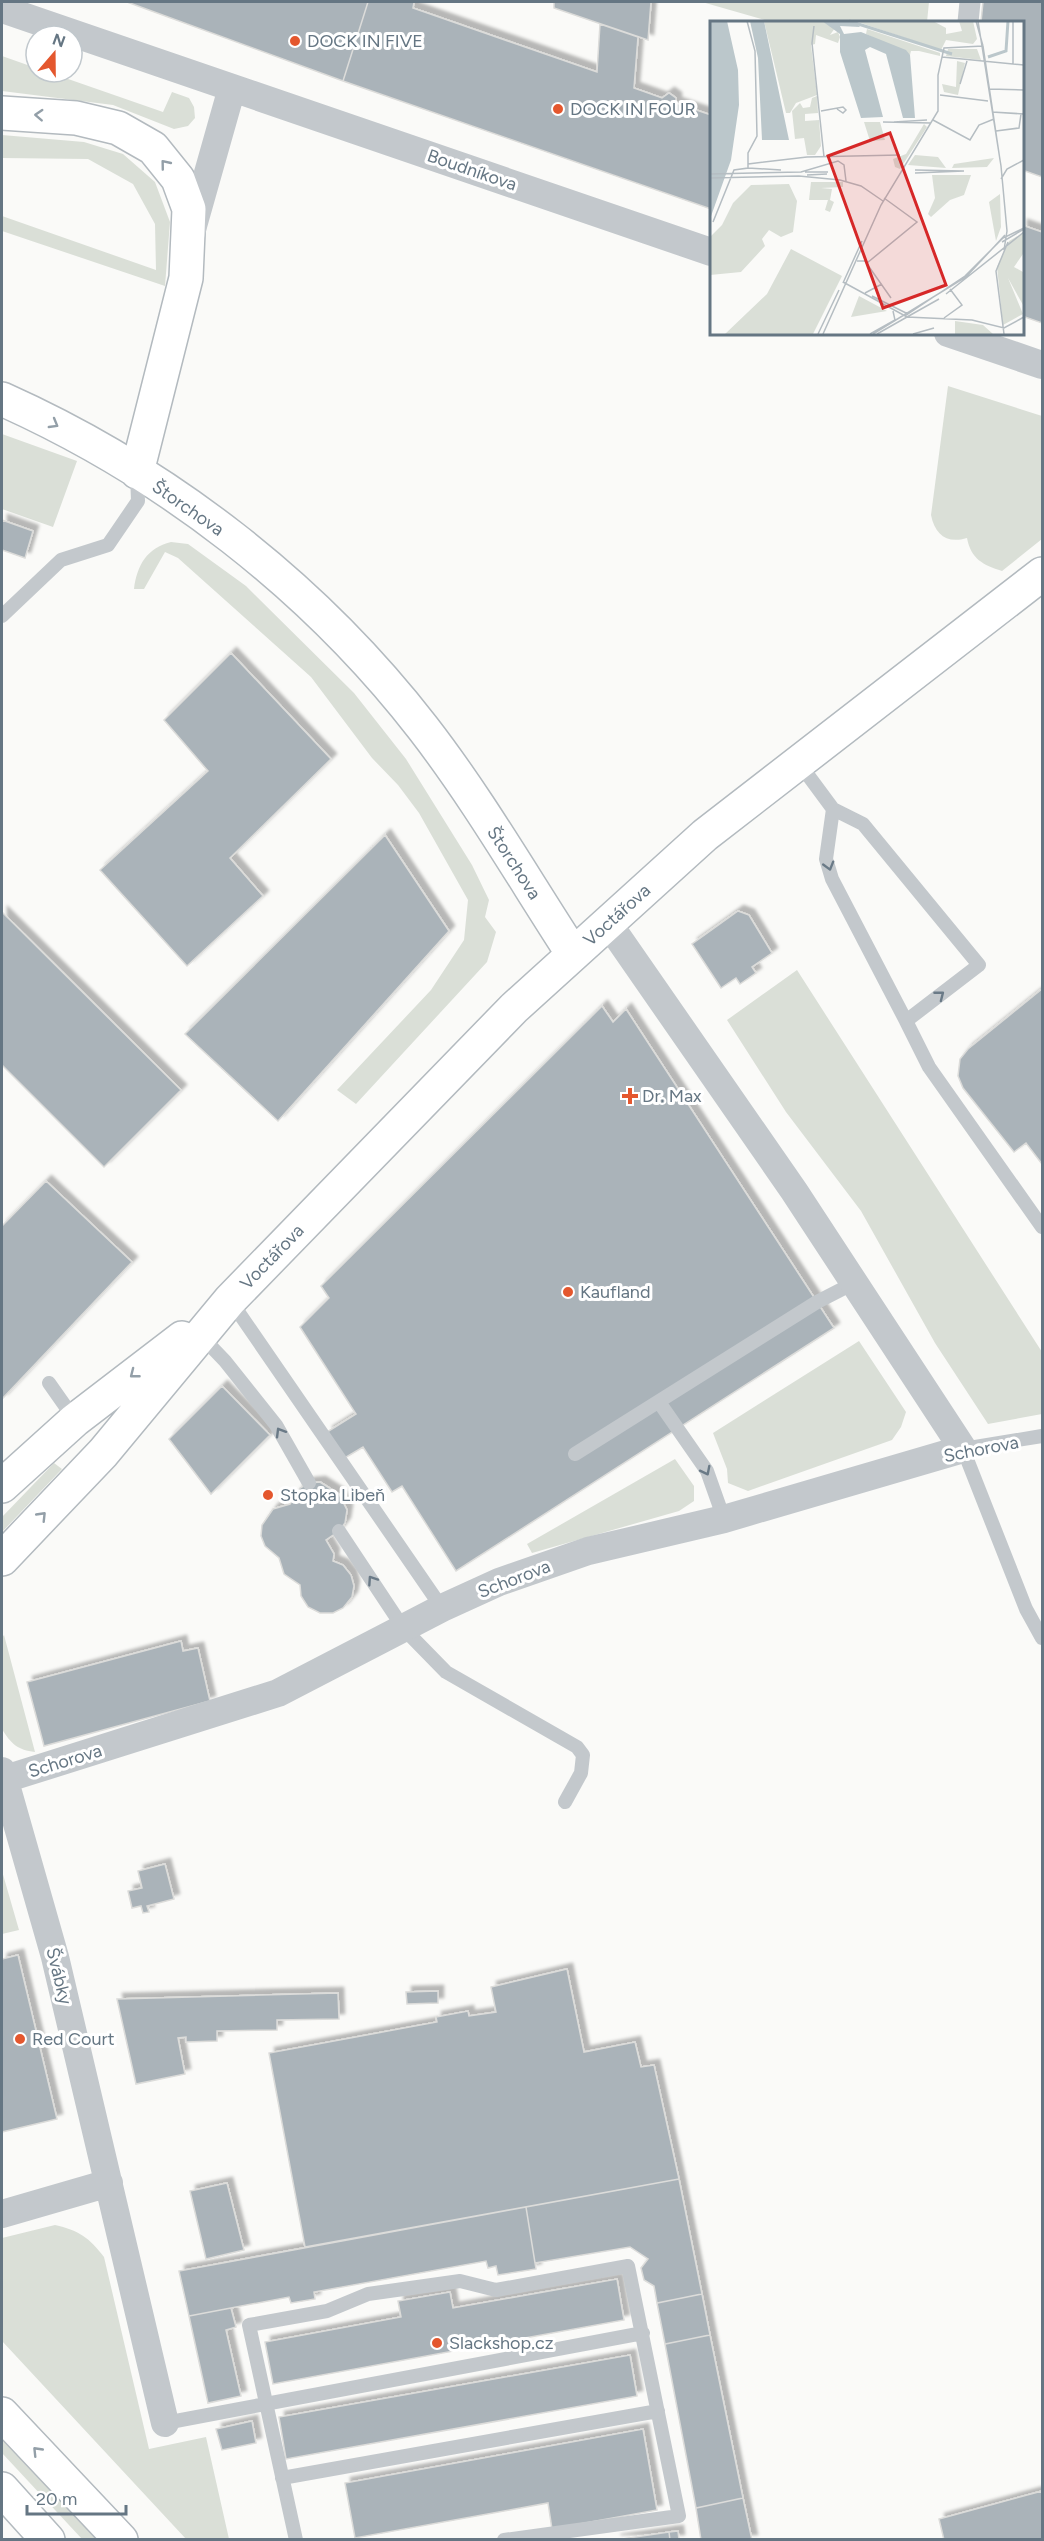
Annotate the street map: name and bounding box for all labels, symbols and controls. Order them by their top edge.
inset map [710,21,1023,334]
north arrow [24,24,84,84]
text: N [50,29,68,51]
place label: DOCK IN FIVE [307,30,423,52]
marker: DOCK IN FIVE [288,34,302,48]
place label: DOCK IN FOUR [570,98,696,120]
marker: DOCK IN FOUR [551,102,565,116]
one-way arrow [34,109,43,122]
street label: Boudníkova [424,144,520,196]
one-way arrow [162,159,173,170]
one-way arrow [48,417,59,429]
street label: Štorchova [148,475,228,541]
street label: Štorchova [482,822,546,904]
one-way arrow [822,860,834,871]
street label: Voctářova [579,879,655,951]
one-way arrow [933,991,944,1002]
place label: Dr. Max [642,1085,702,1107]
marker: Dr. Max [623,1089,637,1103]
street label: Voctářova [235,1220,309,1294]
place label: Kaufland [580,1281,650,1303]
marker: Kaufland [561,1285,575,1299]
one-way arrow [130,1367,141,1378]
one-way arrow [276,1428,287,1438]
street label: Schorova [942,1431,1020,1467]
one-way arrow [699,1465,710,1476]
place label: Stopka Libeň [280,1484,385,1506]
marker: Stopka Libeň [261,1488,275,1502]
one-way arrow [35,1513,46,1523]
street label: Schorova [475,1555,553,1603]
one-way arrow [367,1576,379,1586]
street label: Schorova [25,1739,105,1783]
street label: Švábky [41,1945,77,2007]
place label: Red Court [32,2028,115,2050]
marker: Red Court [13,2032,27,2046]
place label: Slackshop.cz [449,2332,554,2354]
marker: Slackshop.cz [430,2336,444,2350]
one-way arrow [34,2448,45,2459]
scale bar [27,2478,126,2516]
text: 20 m [36,2488,77,2510]

